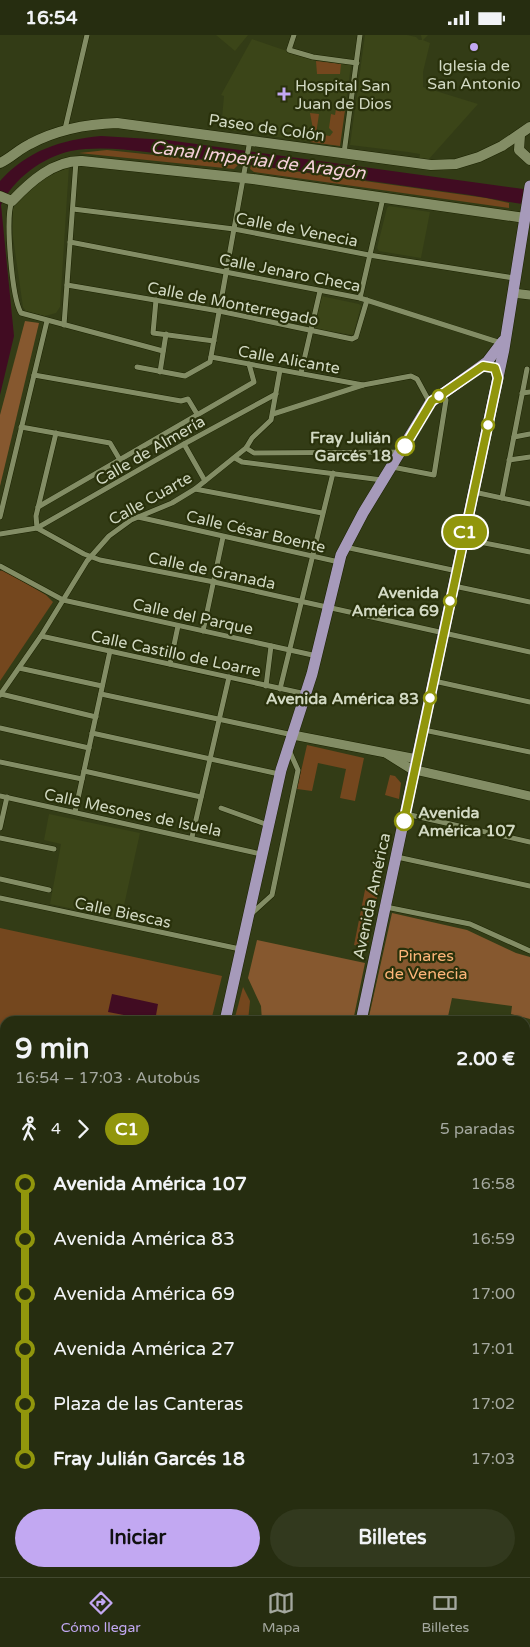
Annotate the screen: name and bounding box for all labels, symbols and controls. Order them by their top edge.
text: 16:54 [25,7,78,29]
marker: Iglesia de San Antonio [468,41,480,53]
place label: Iglesia de San Antonio [427,56,521,94]
place label: Hospital San Juan de Dios [295,76,392,114]
marker: Hospital San Juan de Dios [277,87,291,101]
street label: Paseo de Colón [207,110,326,146]
water label: Canal Imperial de Aragón [149,136,368,184]
street label: Calle de Venecia [234,208,360,252]
street label: Calle Jenaro Checa [217,249,362,297]
street label: Calle de Monterregado [145,278,320,330]
street label: Calle Alicante [236,341,341,379]
unlabelled marker [432,389,446,403]
street label: Calle de Almería [92,411,209,490]
unlabelled marker [481,418,495,432]
place label: Fray Julián Garcés 18 [310,428,391,466]
marker: Fray Julián Garcés 18 [395,436,415,456]
street label: Calle Cuarte [105,468,196,530]
street label: Calle César Boente [184,506,327,558]
line badge: C1 [442,516,488,548]
text: C1 [453,521,477,543]
street label: Calle de Granada [146,548,277,594]
place label: Avenida América 69 [352,583,439,621]
street label: Calle del Parque [131,594,255,640]
marker: Avenida América 69 [443,594,457,608]
street label: Calle Castillo de Loarre [89,626,263,682]
place label: Avenida América 83 [266,689,419,709]
marker: Avenida América 83 [423,691,437,705]
street label: Calle Mesones de Isuela [42,784,223,842]
place label: Avenida América 107 [418,803,516,841]
marker: Avenida América 107 [394,811,414,831]
street label: Avenida América [349,831,395,961]
street label: Calle Biescas [73,893,173,933]
park label: Pinares de Venecia [385,946,467,984]
text: 9 min [15,1032,90,1066]
text: 2.00 € [456,1048,515,1070]
text: 16:54 – 17:03 · Autobús [15,1068,200,1088]
icon: walk [15,1115,43,1143]
icon: forward [69,1115,97,1143]
text: C1 [115,1118,139,1140]
text: 4 [51,1119,61,1139]
text: 5 paradas [440,1119,515,1139]
text: Avenida América 107 [53,1173,247,1195]
text: 16:58 [471,1174,515,1194]
text: Avenida América 83 [53,1228,235,1250]
text: 16:59 [471,1229,515,1249]
text: Avenida América 69 [53,1283,235,1305]
text: 17:00 [471,1284,515,1304]
text: Avenida América 27 [53,1338,235,1360]
text: 17:01 [471,1339,515,1359]
text: Plaza de las Canteras [53,1393,243,1415]
text: 17:02 [471,1394,515,1414]
text: Fray Julián Garcés 18 [53,1448,245,1470]
text: 17:03 [471,1449,515,1469]
button: Iniciar [15,1509,260,1567]
button: Billetes [270,1509,515,1567]
tab: Cómo llegar [61,1589,141,1636]
tab: Mapa [262,1589,300,1636]
tab: Billetes [421,1589,469,1636]

